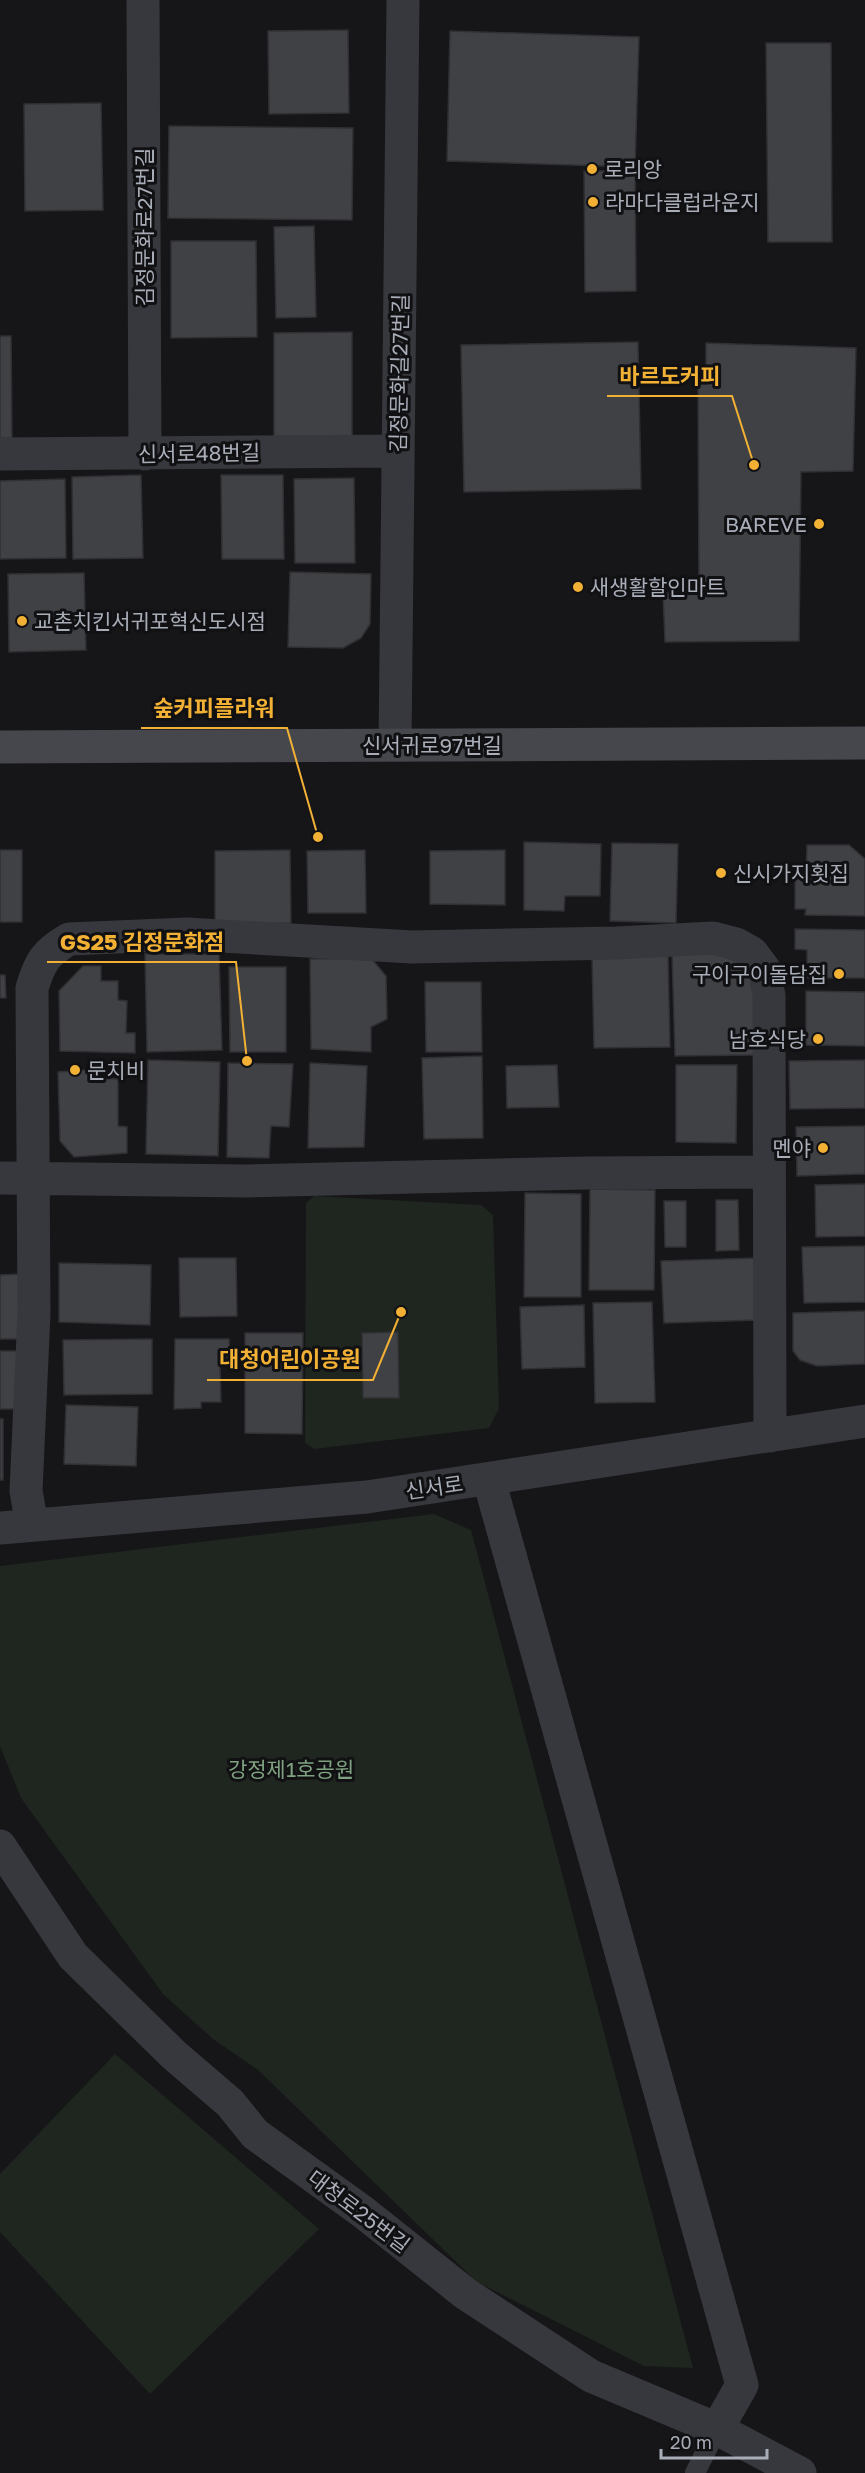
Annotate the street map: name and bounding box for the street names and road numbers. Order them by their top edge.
street label: 김정문화로27번길 [131,148,157,306]
street label: 김정문화길27번길 [385,294,413,452]
street label: 신서로48번길 [138,439,260,467]
street label: 신서귀로97번길 [362,732,502,758]
street label: 신서로 [403,1470,465,1504]
street label: 대청로25번길 [303,2164,415,2258]

